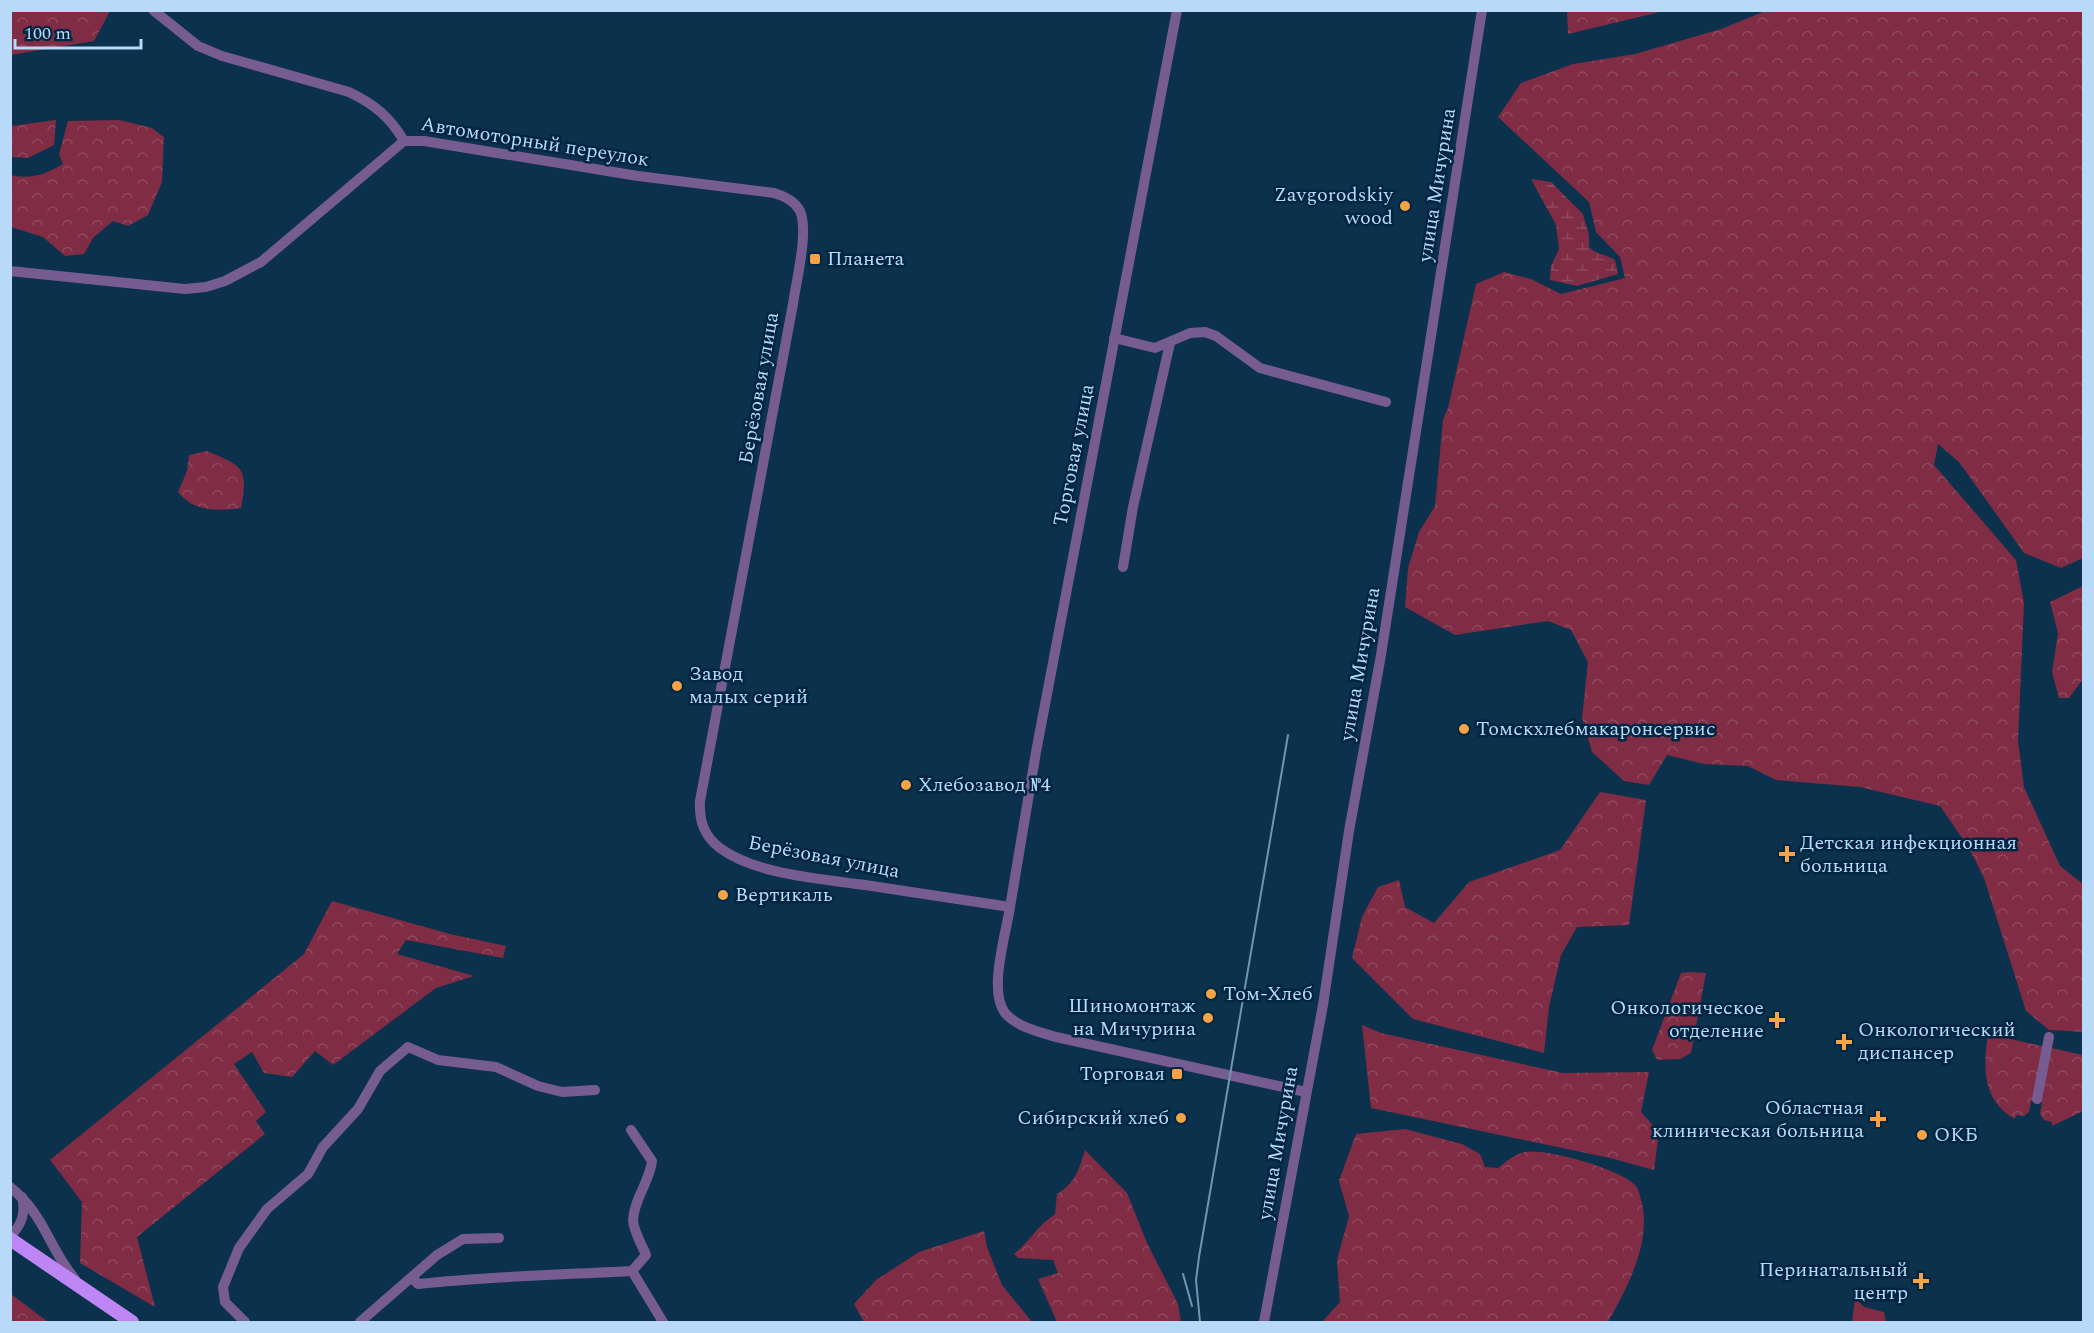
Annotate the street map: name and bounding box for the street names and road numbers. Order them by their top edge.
street label: улица Мичурина [1410,106,1464,265]
street label: Автомоторный переулок [419,109,651,175]
street label: Берёзовая улица [731,309,787,466]
street label: Торговая улица [1046,381,1103,529]
street label: улица Мичурина [1332,585,1388,744]
street label: Берёзовая улица [746,828,903,886]
street label: улица Мичурина [1250,1064,1306,1223]

